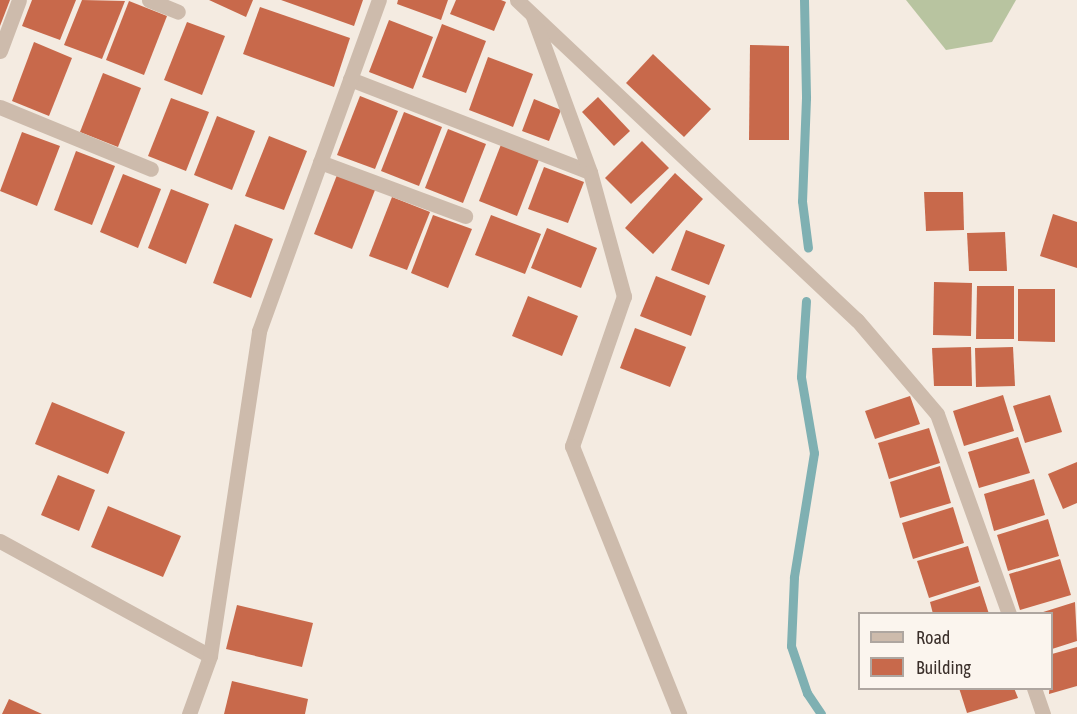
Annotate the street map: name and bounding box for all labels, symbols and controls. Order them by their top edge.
legend [858,612,1053,690]
text: Road [916,627,950,648]
text: Building [916,657,971,678]

